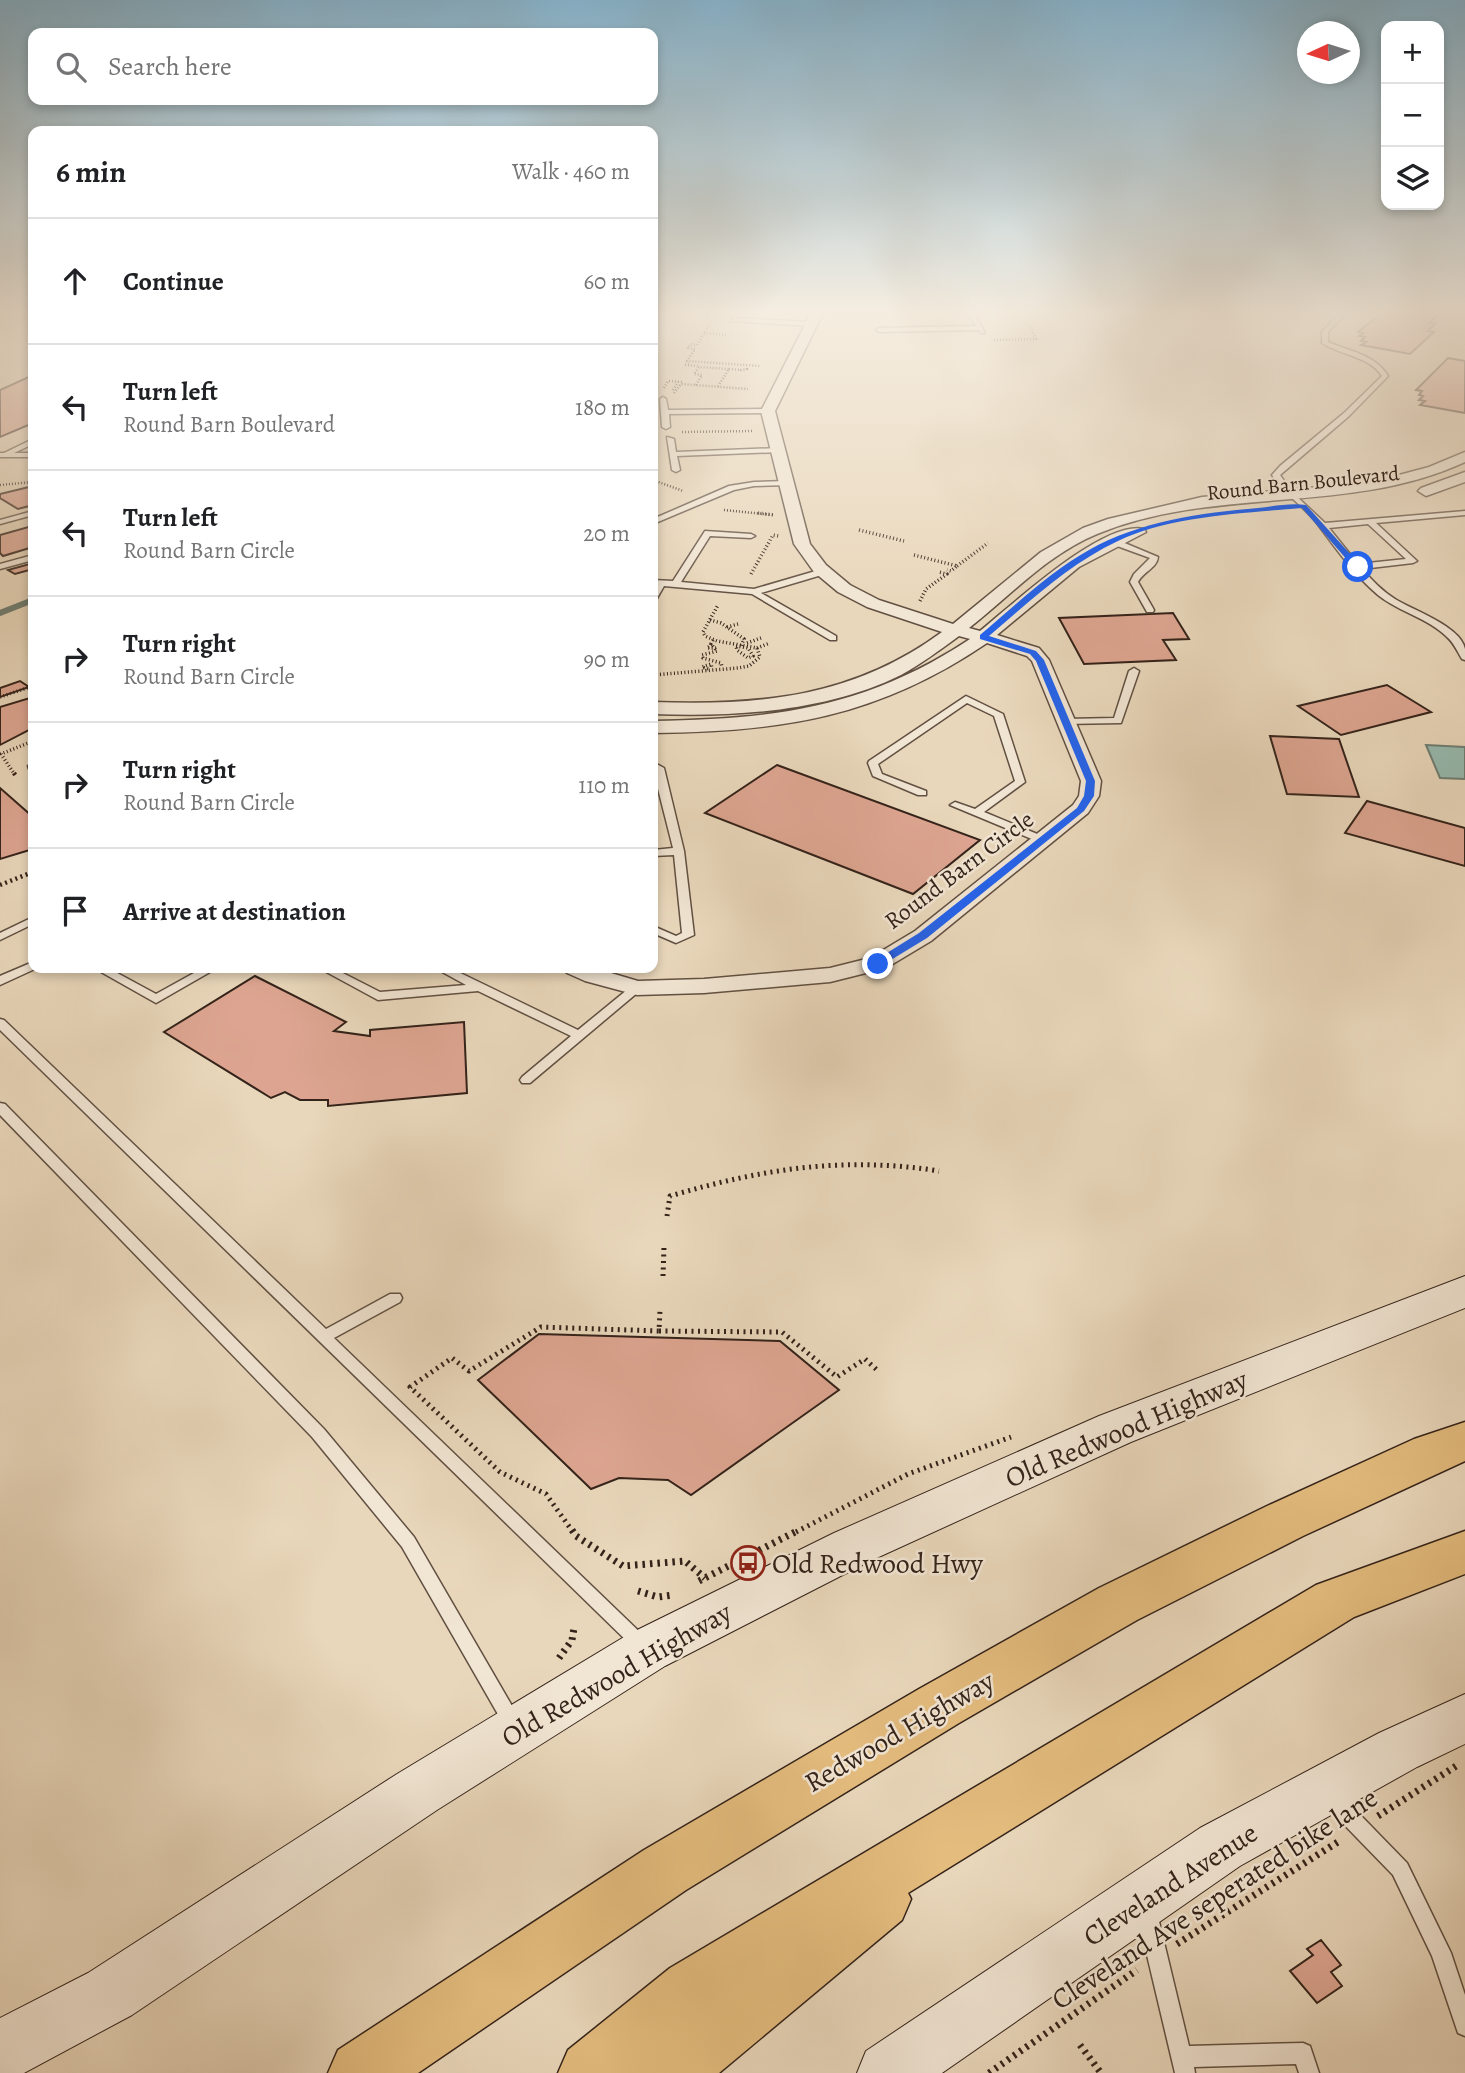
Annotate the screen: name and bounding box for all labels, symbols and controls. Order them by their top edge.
north arrow [1297,21,1360,84]
map controls [1381,21,1444,210]
button: + [1381,21,1444,84]
search box [28,28,658,105]
icon: search [52,48,90,86]
text: Search here [108,49,232,84]
button: − [1381,84,1444,147]
button: layers [1381,147,1444,210]
text: 6 min [56,152,126,192]
text: Walk · 460 m [512,156,630,187]
icon: ahead [56,262,94,300]
text: Continue [123,264,224,299]
text: 60 m [583,266,630,297]
text: Turn left [123,374,218,409]
icon: left [56,388,94,426]
text: 180 m [575,392,630,423]
text: Round Barn Boulevard [123,409,335,440]
street label: Round Barn Boulevard [1205,459,1401,507]
text: Turn left [123,500,218,535]
icon: left [56,514,94,552]
text: 20 m [583,518,630,549]
text: Round Barn Circle [123,535,295,566]
route start [1342,551,1373,582]
text: Turn right [123,626,236,661]
icon: right [56,640,94,678]
text: 90 m [584,644,630,675]
text: Round Barn Circle [123,661,295,692]
text: Turn right [123,752,236,787]
icon: right [56,766,94,804]
text: 110 m [578,770,630,801]
text: Round Barn Circle [123,787,295,818]
street label: Round Barn Circle [878,803,1040,937]
icon: arrive [56,892,94,930]
text: Arrive at destination [123,894,346,929]
route end [862,948,893,979]
street label: Old Redwood Highway [999,1360,1254,1497]
bus stop icon: Old Redwood Hwy [729,1544,767,1582]
place label: Old Redwood Hwy [772,1545,983,1583]
street label: Old Redwood Highway [494,1593,739,1756]
street label: Redwood Highway [798,1662,1002,1802]
street label: Cleveland Ave seperated bike lane [1044,1779,1385,2019]
street label: Cleveland Avenue [1076,1814,1265,1955]

